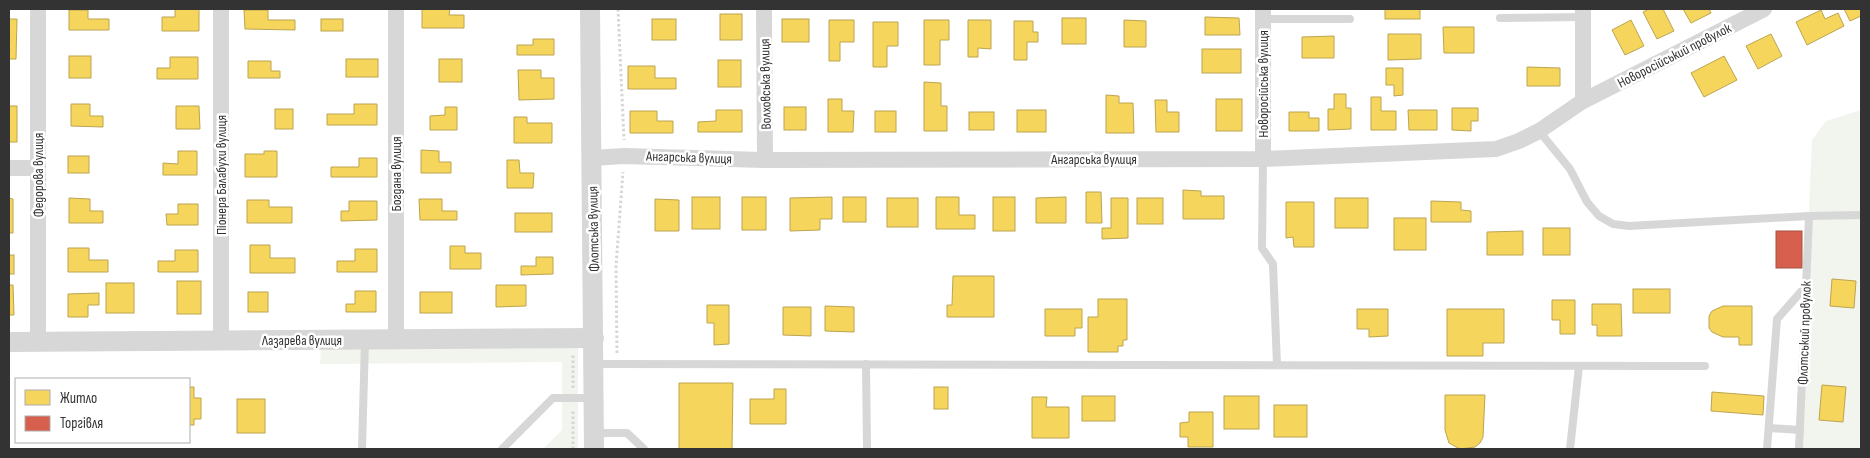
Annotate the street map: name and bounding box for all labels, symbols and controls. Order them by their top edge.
street label: Новоросійський провулок [1615,19,1735,91]
street label: Новоросійська вулиця [1255,30,1272,138]
street label: Волховська вулиця [756,38,775,130]
street label: Піонера Балабухи вулиця [213,115,230,235]
street label: Федорова вулиця [30,133,47,217]
street label: Богдана вулиця [388,136,405,212]
street label: Ангарська вулиця [645,147,732,167]
street label: Ангарська вулиця [1050,151,1137,168]
street label: Флотська вулиця [584,186,603,272]
street label: Флотський провулок [1794,280,1815,385]
street label: Лазарева вулиця [261,332,342,349]
legend [15,378,190,443]
text: Житло [60,389,97,408]
text: Торгівля [60,414,103,433]

